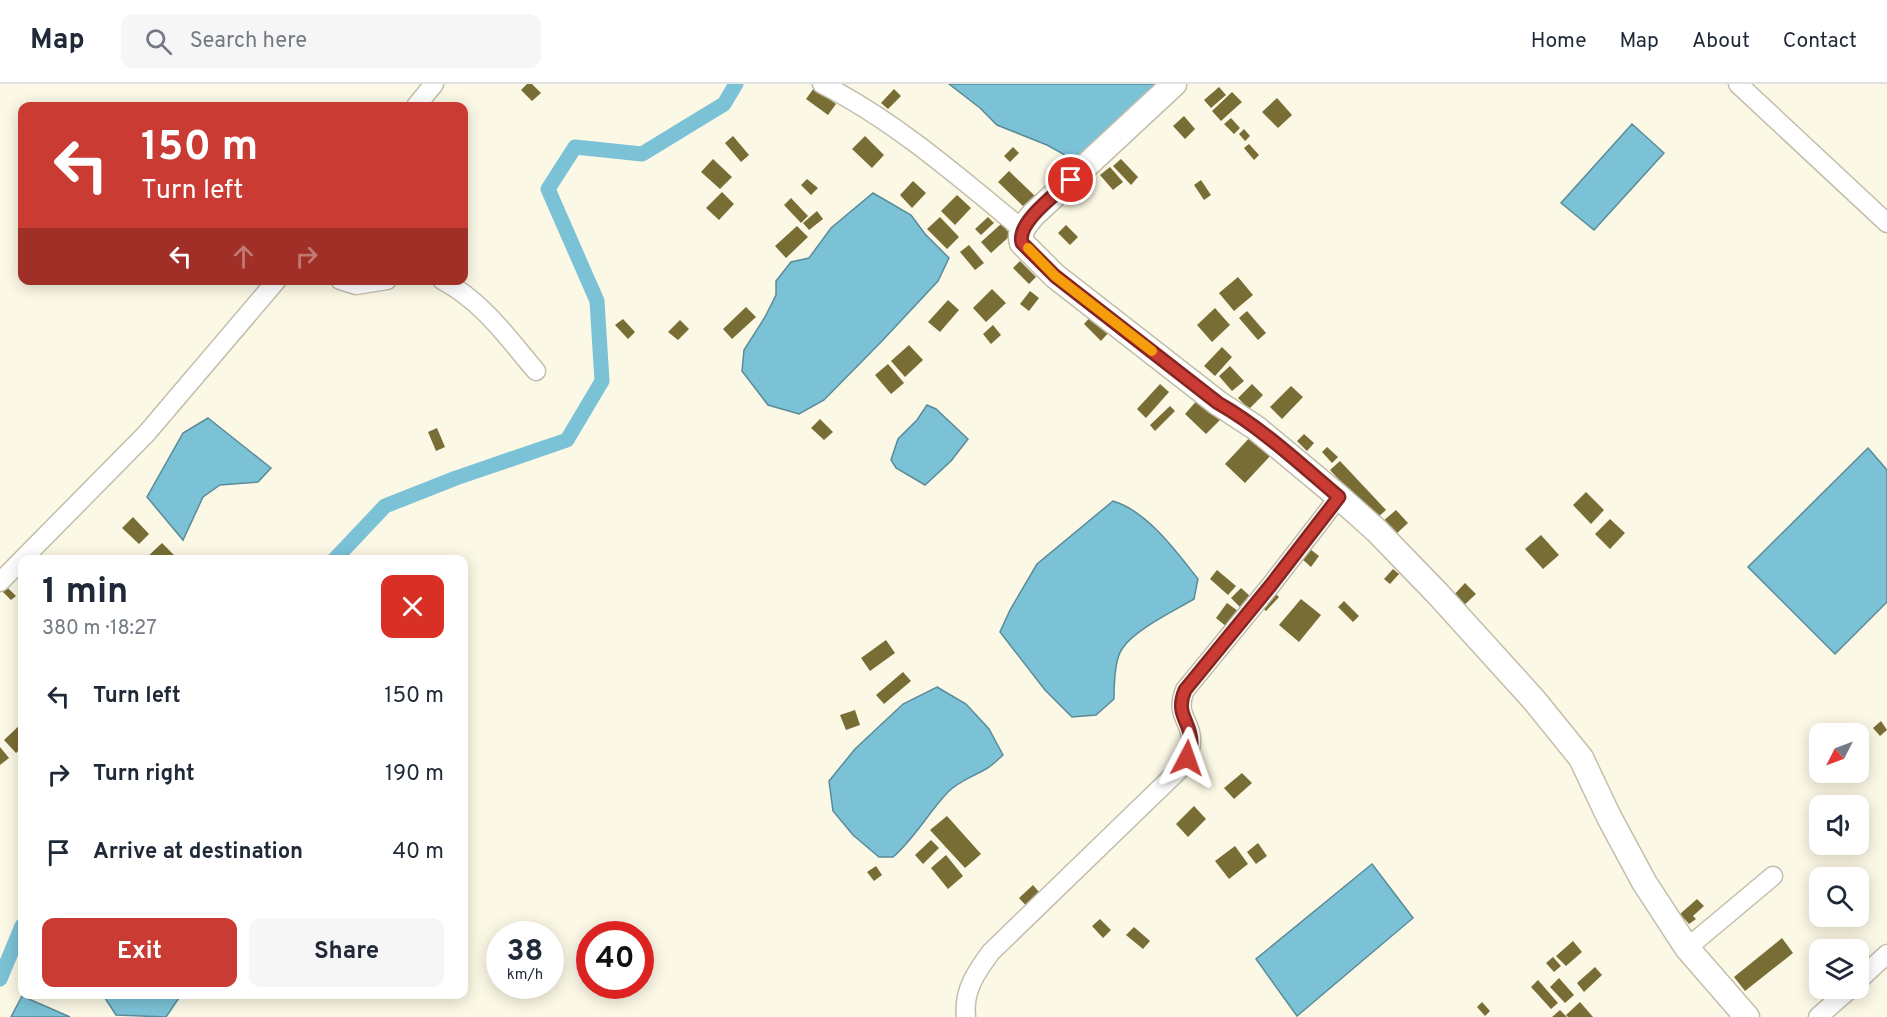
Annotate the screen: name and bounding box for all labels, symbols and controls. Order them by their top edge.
search box [121,14,541,68]
text: Map [30,23,85,59]
icon: search [142,25,175,58]
text: Search here [190,28,307,55]
text: Home [1531,28,1587,55]
text: Map [1620,28,1659,55]
text: About [1692,28,1750,55]
text: Contact [1783,28,1857,55]
text: 150 m [141,122,258,175]
icon: left [42,126,120,204]
pin [1045,154,1096,205]
icon: arrive [1054,163,1087,196]
text: Turn left [141,174,243,208]
icon: left [164,240,197,273]
icon: ahead [227,240,260,273]
icon: right [290,240,323,273]
text: 1 min [42,570,128,616]
button: close [381,575,444,638]
text: 380 m · 18:27 [42,616,157,642]
icon: left [42,680,75,713]
text: Turn left [93,683,181,710]
text: 150 m [384,683,444,710]
north arrow [1809,723,1869,783]
map controls [1809,723,1869,999]
position arrow [1155,726,1219,790]
icon: right [42,758,75,791]
text: Turn right [93,761,195,788]
text: 190 m [385,761,444,788]
button: sound [1809,795,1869,855]
icon: arrive [42,836,75,869]
text: Arrive at destination [93,839,303,866]
text: 40 m [392,839,444,866]
button: search [1809,867,1869,927]
button: Exit [42,918,237,987]
button: Share [249,918,444,987]
speed limit sign: 40 [576,921,654,999]
text: 38 [507,934,543,971]
button: layers [1809,939,1869,999]
text: km/h [507,966,543,985]

